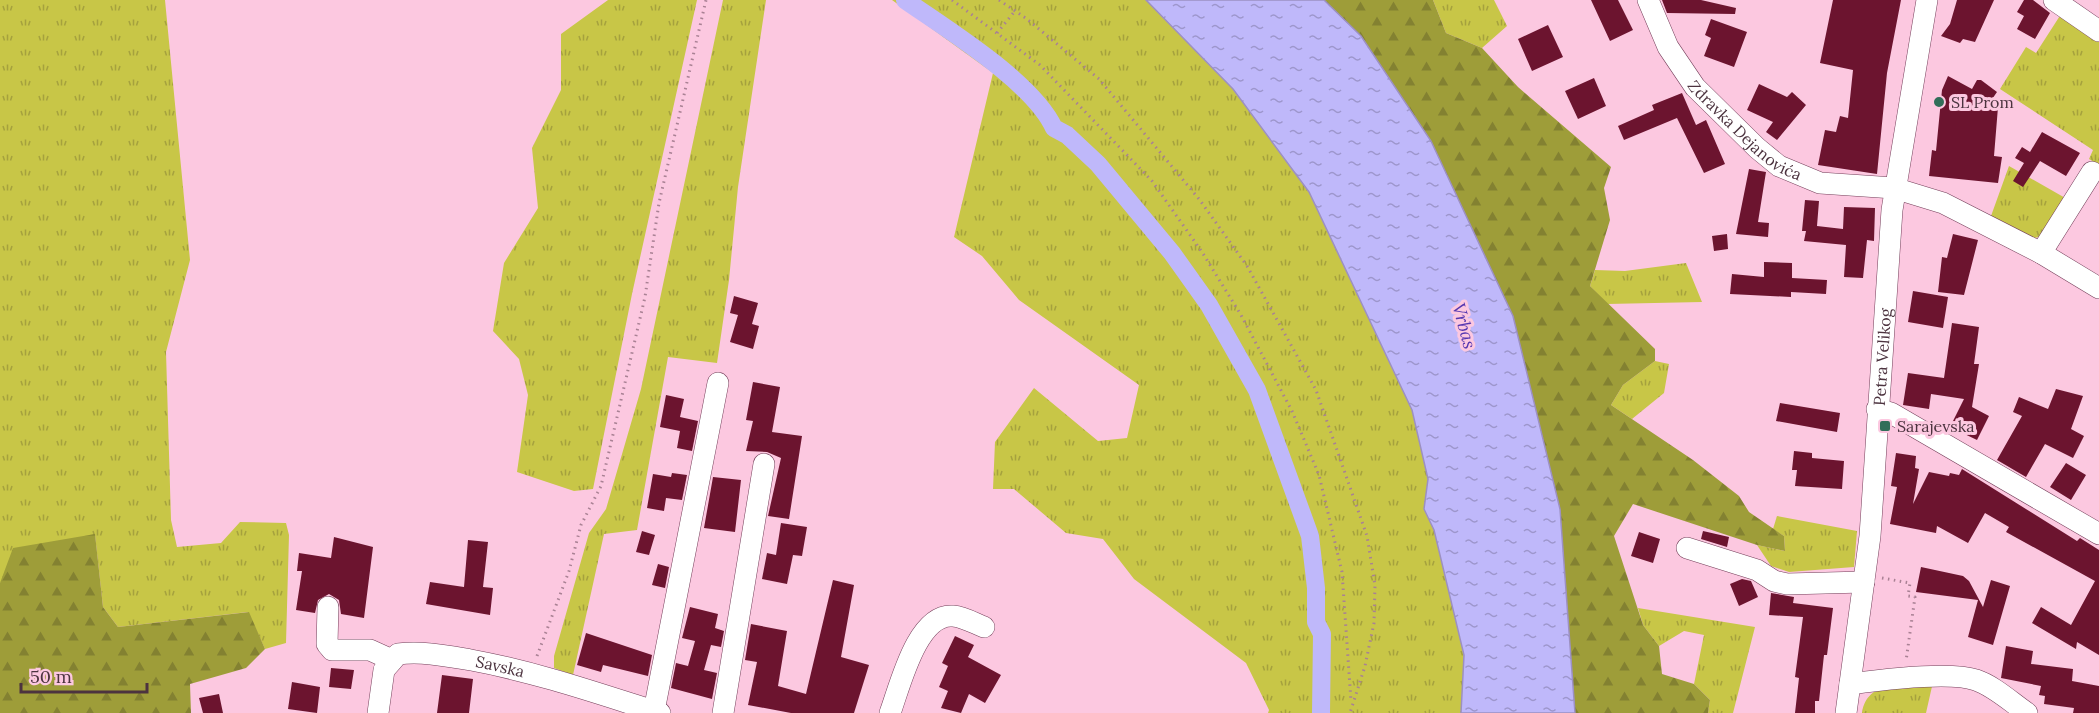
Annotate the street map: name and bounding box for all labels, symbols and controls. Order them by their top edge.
street label: Zdravka Dejanovića [1683,77,1805,184]
place label: SL Prom [1951,92,2014,112]
marker: SL Prom [1932,95,1946,109]
water label: Vrbas [1447,301,1482,351]
street label: Petra Velikog [1869,306,1895,406]
place label: Sarajevska [1897,416,1975,436]
marker: Sarajevska [1878,419,1892,433]
street label: Savska [474,651,527,682]
scale bar [21,656,147,694]
text: 50 m [30,665,72,688]

